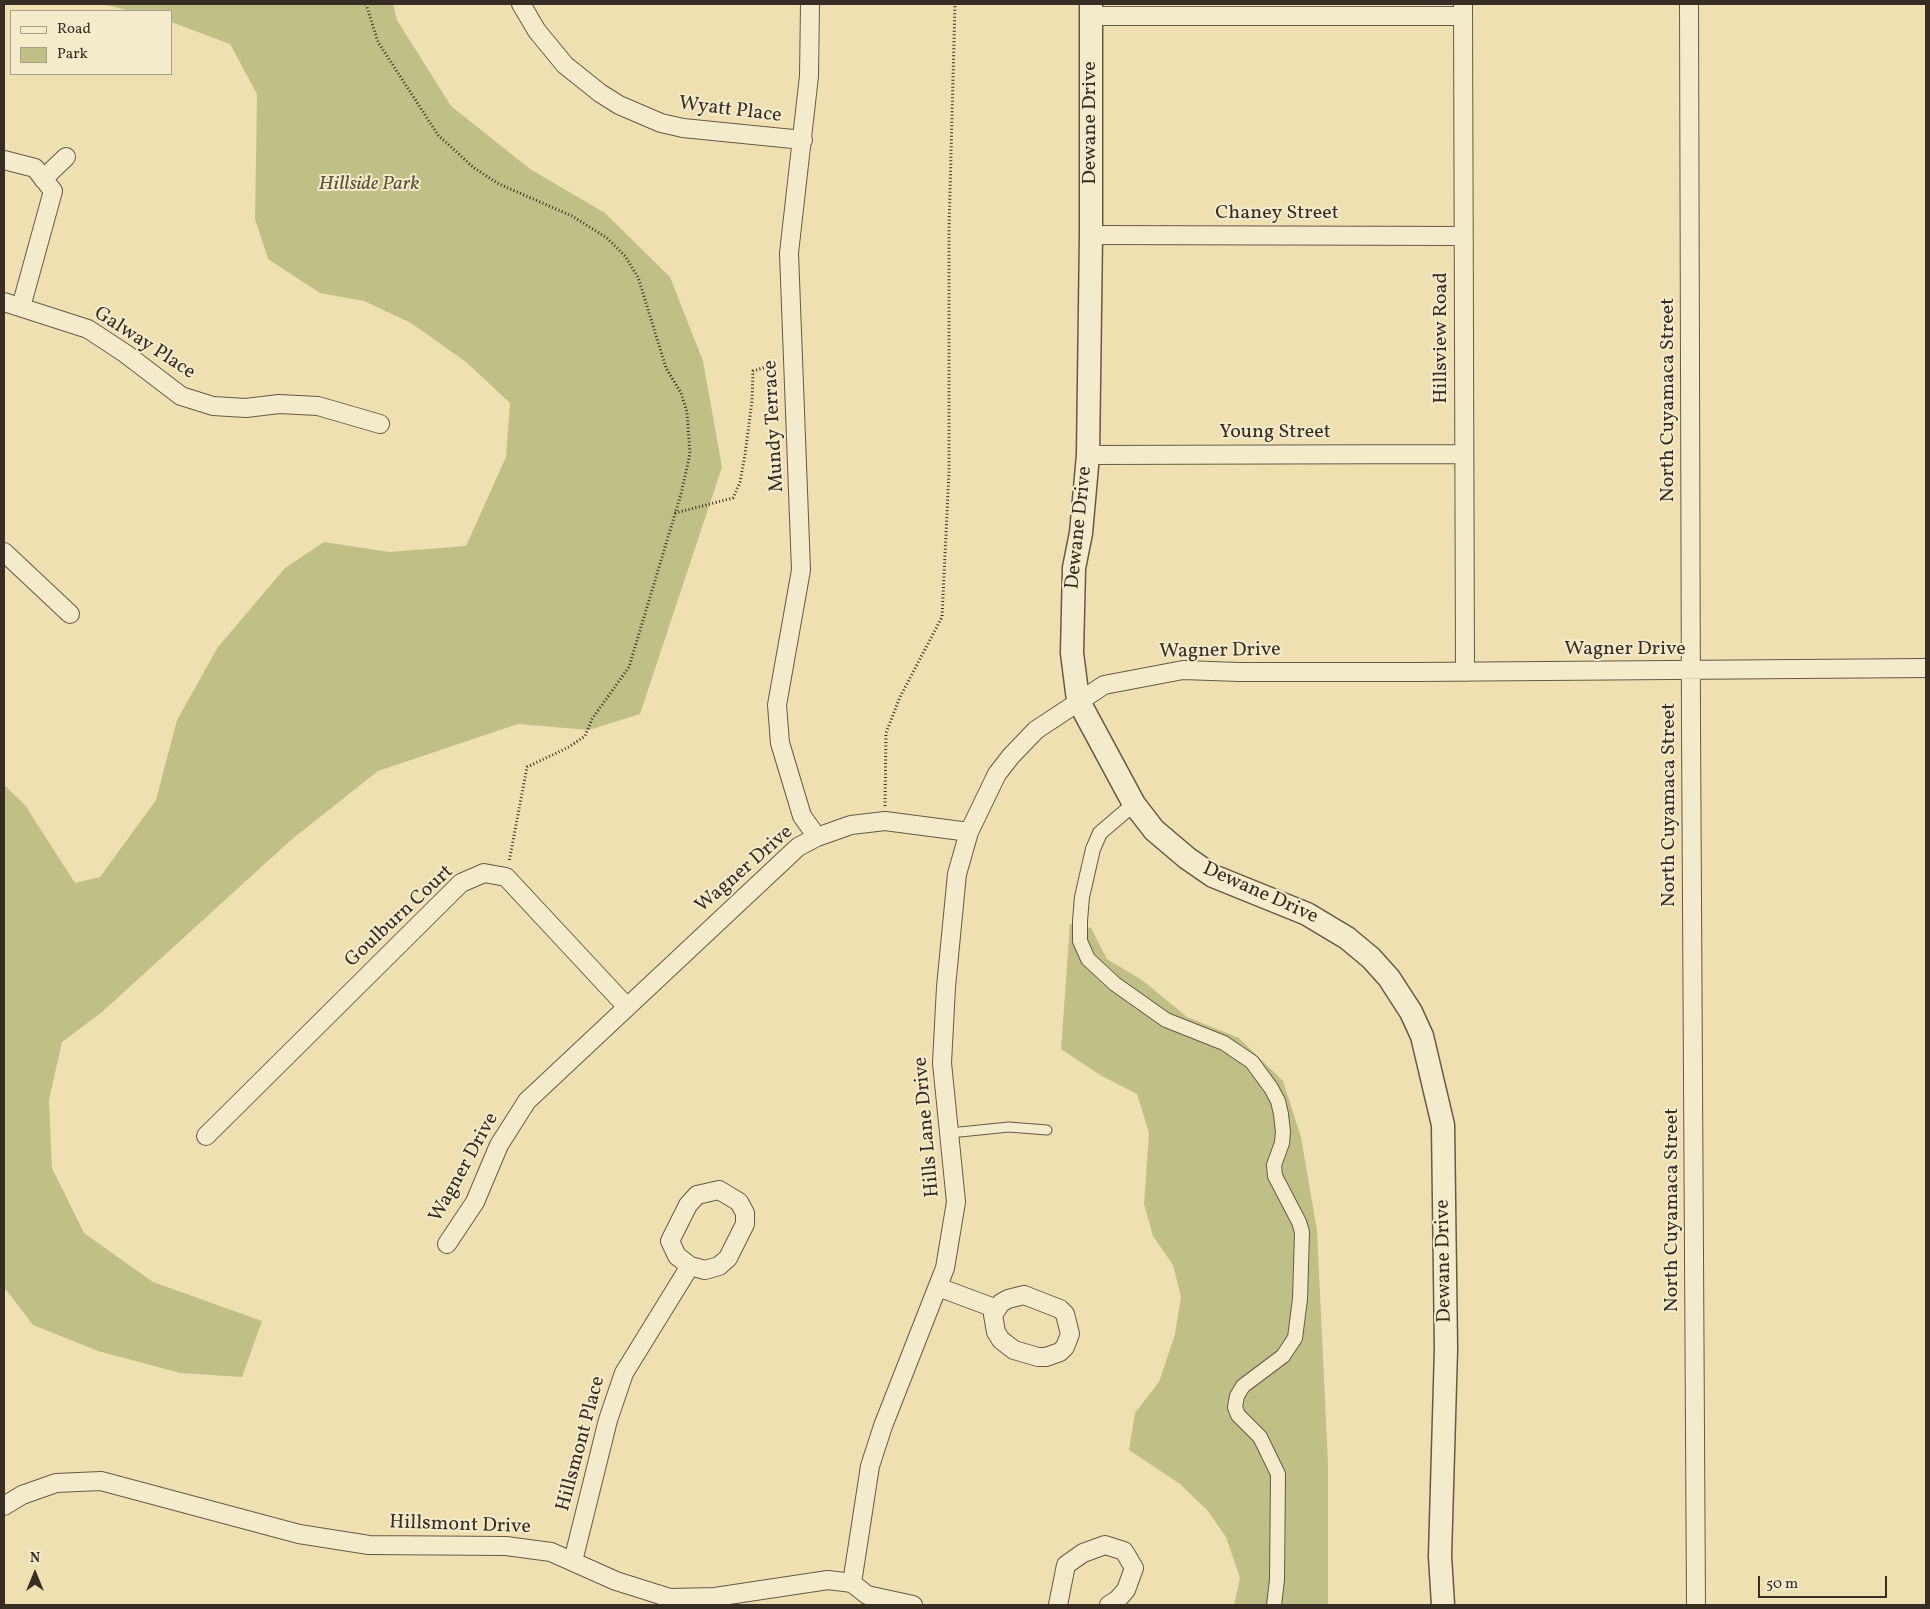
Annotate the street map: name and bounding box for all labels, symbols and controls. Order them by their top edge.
legend [10,10,172,75]
text: Road [57,19,91,40]
text: Park [57,44,88,65]
street label: Dewane Drive [1079,61,1103,185]
street label: Wyatt Place [677,93,783,129]
park label: Hillside Park [319,173,419,197]
street label: Chaney Street [1215,202,1339,226]
street label: Hillsview Road [1430,272,1454,404]
street label: North Cuyamaca Street [1657,298,1681,502]
street label: Galway Place [89,302,199,386]
street label: Mundy Terrace [760,359,790,493]
street label: Young Street [1219,421,1331,445]
street label: Dewane Drive [1062,465,1098,591]
street label: Wagner Drive [1564,638,1686,662]
street label: Wagner Drive [1159,639,1281,665]
street label: North Cuyamaca Street [1658,703,1682,907]
street label: Wagner Drive [691,821,799,919]
street label: Dewane Drive [1199,858,1321,930]
street label: Goulburn Court [341,861,459,973]
street label: Hills Lane Drive [910,1056,946,1198]
street label: North Cuyamaca Street [1661,1108,1685,1312]
street label: Wagner Drive [425,1109,505,1227]
street label: Dewane Drive [1432,1199,1458,1323]
street label: Hillsmont Place [552,1374,612,1514]
street label: Hillsmont Drive [389,1512,531,1540]
north arrow [10,1549,60,1599]
text: N [30,1549,40,1568]
scale bar [1760,1566,1889,1598]
text: 50 m [1766,1574,1798,1595]

